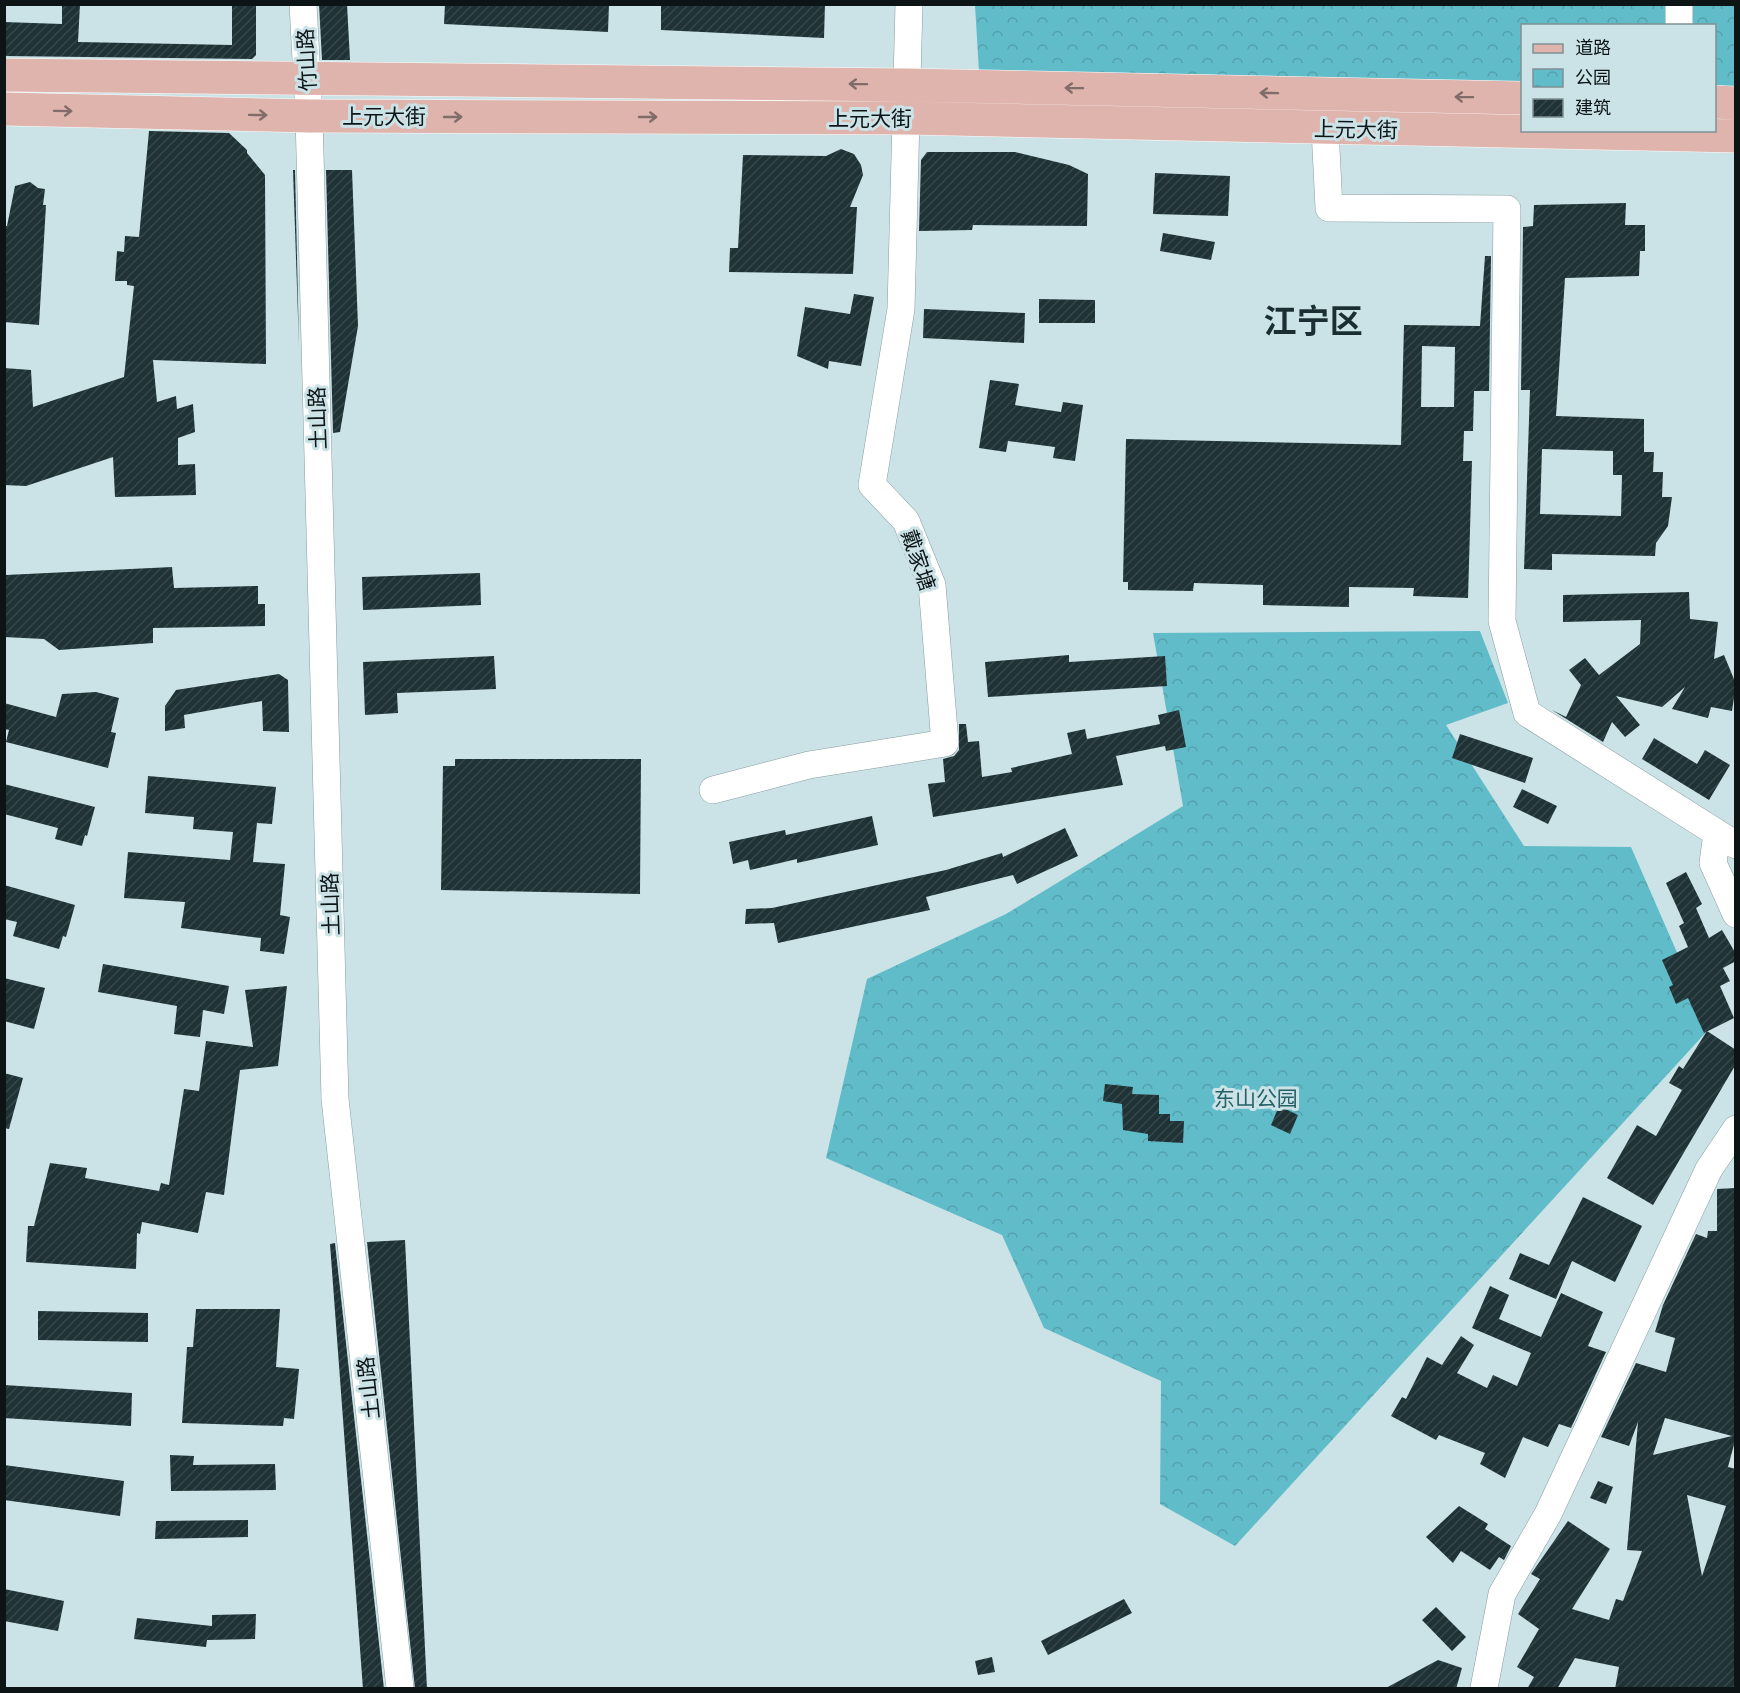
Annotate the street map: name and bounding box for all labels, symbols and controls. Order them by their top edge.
legend [1521,24,1716,132]
street label: 竹山路 [291,28,321,92]
text: 道路 [1575,36,1611,59]
text: 公园 [1575,66,1611,89]
one-way arrow [849,78,869,90]
one-way arrow [1065,82,1085,94]
one-way arrow [1260,87,1280,98]
one-way arrow [1455,91,1475,103]
text: 建筑 [1575,96,1611,119]
street label: 上元大街 [342,103,426,129]
one-way arrow [52,105,72,116]
street label: 上元大街 [828,105,912,131]
one-way arrow [247,109,267,121]
one-way arrow [442,111,462,123]
one-way arrow [637,111,657,123]
street label: 上元大街 [1314,115,1398,143]
district label: 江宁区 [1264,300,1363,341]
street label: 土山路 [303,386,331,450]
street label: 戴家塘 [896,526,942,594]
street label: 土山路 [316,872,344,936]
park label: 东山公园 [1214,1085,1298,1111]
street label: 土山路 [352,1355,384,1421]

